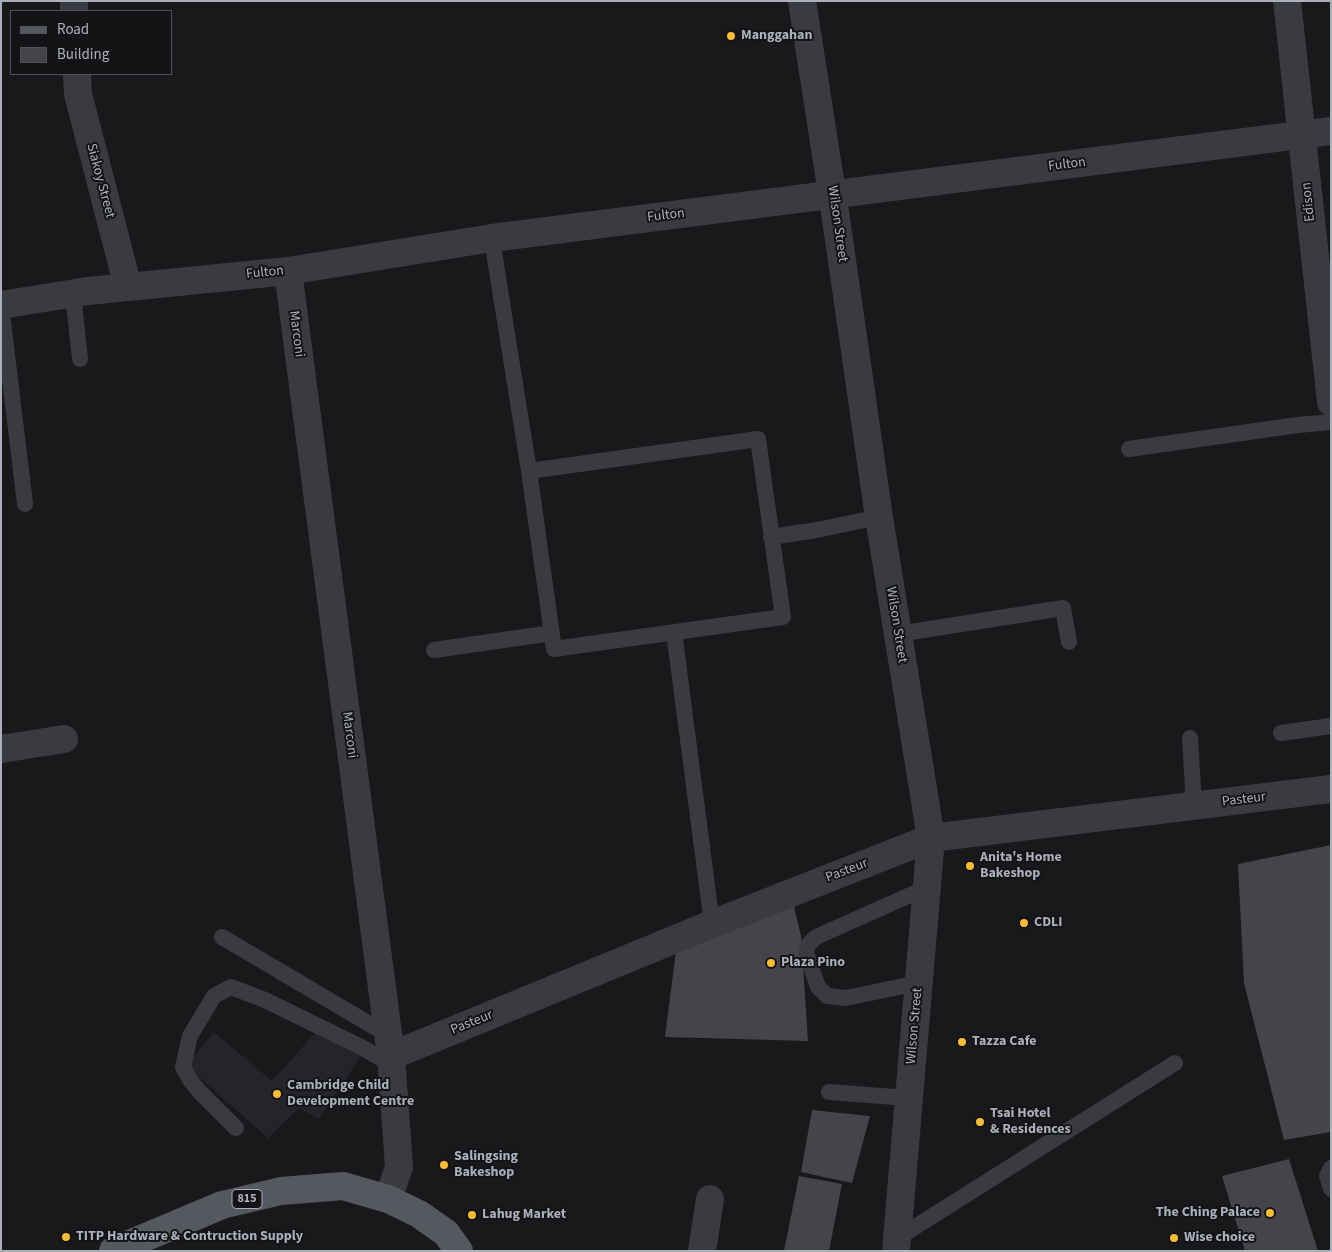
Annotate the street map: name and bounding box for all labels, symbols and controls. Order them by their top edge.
legend [10,10,172,75]
text: Road [57,19,89,40]
place label: Manggahan [741,28,812,44]
marker: Manggahan [725,30,737,42]
text: Building [57,44,109,65]
street label: Siakoy Street [82,142,118,220]
street label: Fulton [1047,154,1087,176]
street label: Edison [1299,181,1319,223]
street label: Wilson Street [823,185,851,263]
street label: Fulton [646,205,686,227]
street label: Fulton [245,263,285,283]
street label: Marconi [285,310,307,358]
street label: Wilson Street [882,586,910,664]
street label: Marconi [338,711,360,759]
street label: Pasteur [1221,789,1267,811]
place label: Anita's Home Bakeshop [980,850,1062,882]
street label: Pasteur [823,855,871,887]
marker: Anita's Home Bakeshop [964,860,976,872]
place label: CDLI [1034,915,1063,931]
marker: CDLI [1018,917,1030,929]
place label: Plaza Pino [781,955,845,971]
marker: Plaza Pino [765,957,777,969]
street label: Wilson Street [903,987,927,1065]
street label: Pasteur [448,1007,496,1039]
place label: Tazza Cafe [972,1034,1037,1050]
marker: Tazza Cafe [956,1036,968,1048]
place label: Cambridge Child Development Centre [287,1078,414,1110]
marker: Cambridge Child Development Centre [271,1088,283,1100]
place label: Tsai Hotel & Residences [990,1106,1071,1138]
marker: Tsai Hotel & Residences [974,1116,986,1128]
place label: Salingsing Bakeshop [454,1149,518,1182]
marker: Salingsing Bakeshop [438,1159,450,1171]
road number: 815 [232,1190,262,1208]
place label: The Ching Palace [1156,1205,1260,1221]
place label: Lahug Market [482,1207,566,1223]
marker: The Ching Palace [1264,1207,1276,1219]
marker: Lahug Market [466,1209,478,1221]
place label: TITP Hardware & Contruction Supply [76,1229,303,1245]
place label: Wise choice [1184,1230,1255,1246]
marker: TITP Hardware & Contruction Supply [60,1231,72,1243]
marker: Wise choice [1168,1232,1180,1244]

